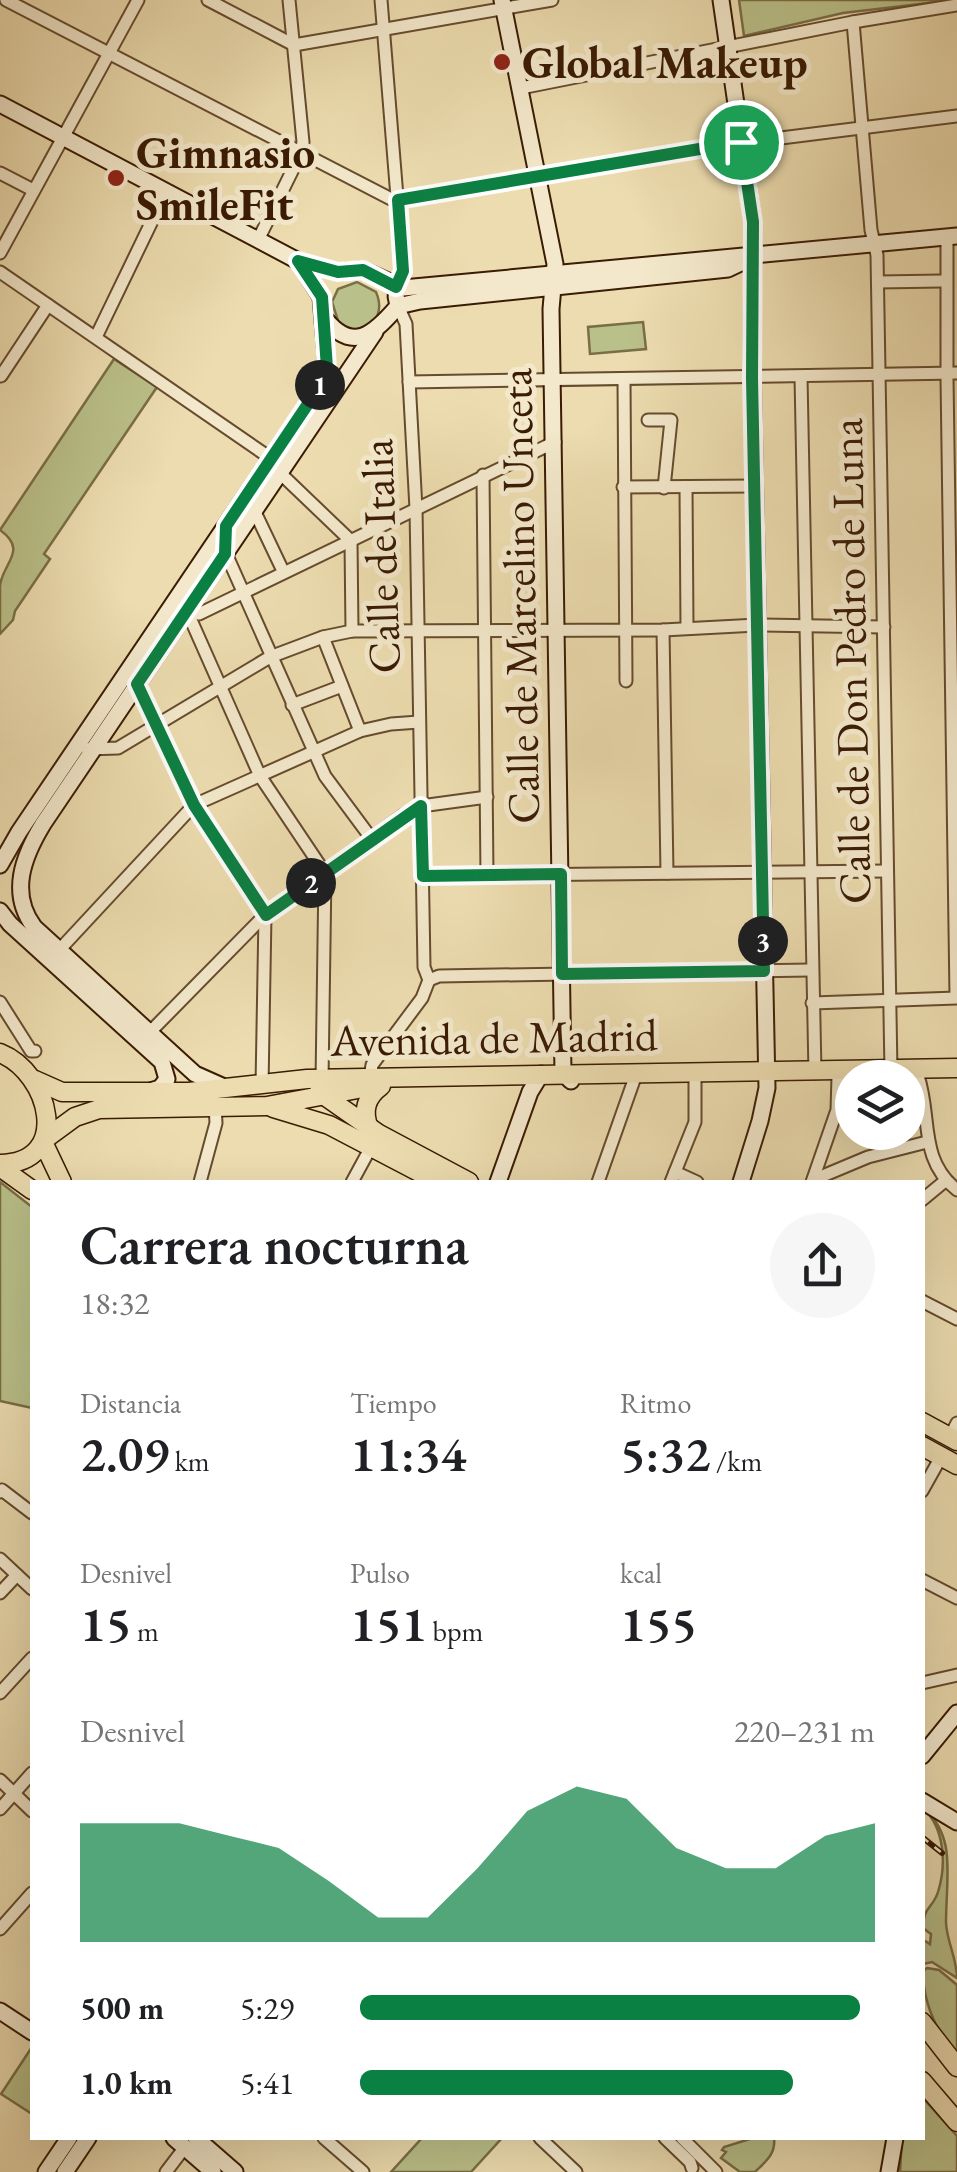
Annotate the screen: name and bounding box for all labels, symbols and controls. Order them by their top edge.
place label: Global Makeup [522,33,807,91]
marker: Global Makeup [491,51,513,73]
pin [699,100,784,185]
icon: arrive [714,115,769,170]
place label: Gimnasio SmileFit [136,123,315,233]
marker: Gimnasio SmileFit [105,167,127,189]
pin: 1 [295,360,345,410]
text: 1 [313,367,327,403]
street label: Calle de Marcelino Unceta [486,368,552,824]
street label: Calle de Don Pedro de Luna [817,417,883,905]
street label: Calle de Italia [347,438,413,674]
pin: 2 [286,858,336,908]
text: 2 [304,865,318,901]
pin: 3 [738,916,788,966]
text: 3 [756,923,770,959]
street label: Avenida de Madrid [329,1005,658,1069]
map controls [835,1060,925,1150]
button: layers [835,1060,925,1150]
text: Carrera nocturna [80,1209,469,1280]
button: share [770,1213,875,1318]
text: 18:32 [80,1282,149,1324]
text: Distancia [80,1385,181,1421]
text: Tiempo [350,1385,437,1421]
text: Ritmo [620,1385,691,1421]
text: 2.09 [80,1421,169,1486]
text: 11:34 [350,1421,466,1486]
text: 5:32 [620,1421,711,1486]
text: km [169,1443,210,1479]
text: /km [711,1443,762,1479]
text: Desnivel [80,1555,172,1591]
text: Pulso [350,1555,410,1591]
text: kcal [620,1555,662,1591]
text: 15 [80,1591,131,1656]
text: 151 [350,1591,427,1656]
text: 155 [620,1591,697,1656]
text: m [131,1613,159,1649]
text: bpm [427,1613,483,1649]
text: Desnivel [80,1710,185,1752]
text: 220–231 m [734,1710,875,1752]
text: 500 m [80,1987,164,2029]
text: 5:29 [240,1987,294,2029]
text: 1.0 km [80,2062,173,2104]
text: 5:41 [240,2062,294,2104]

